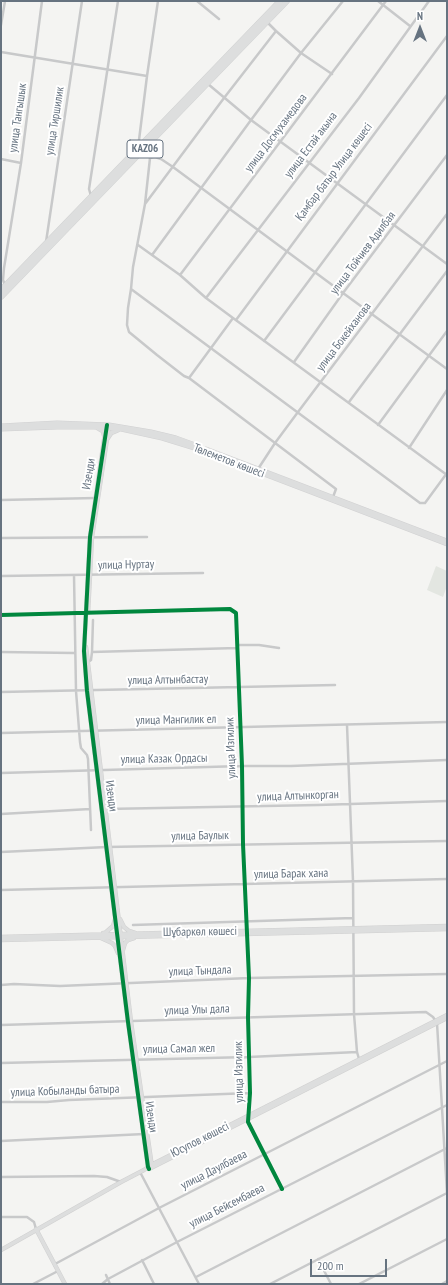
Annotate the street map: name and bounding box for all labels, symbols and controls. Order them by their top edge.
north arrow [400,8,440,48]
text: N [417,9,423,23]
street label: улица Тангышык [6,82,30,154]
street label: улица Тиршилик [42,86,68,156]
street label: улица Досмухамедова [242,91,310,175]
street label: улица Естай акына [282,109,340,181]
street label: Қамбар батыр Улица көшесі [292,120,376,224]
road number: KАZ06 [127,140,163,158]
street label: улица Тойчиев Адилбая [327,209,399,297]
street label: улица Бокейханова [314,300,374,374]
street label: Төлеметов көшесі [191,441,267,481]
street label: Изенди [79,457,99,491]
street label: улица Нуртау [98,557,154,573]
street label: улица Алтынбастау [128,672,208,688]
street label: улица Мангилик ел [136,712,216,728]
street label: улица Изгилик [223,717,239,779]
street label: улица Казак Ордасы [121,751,207,767]
street label: Изенди [102,779,120,813]
street label: улица Алтынкорган [257,787,339,805]
street label: улица Баулык [171,828,229,844]
street label: улица Барак хана [254,866,328,882]
street label: Шұбаркөл көшесі [163,924,237,940]
street label: улица Тындала [168,963,232,979]
street label: улица Улы дала [164,1002,230,1018]
street label: улица Самал жел [143,1041,215,1057]
street label: улица Изгилик [231,1041,247,1103]
street label: улица Кобыланды батыра [10,1082,120,1100]
street label: Изенди [141,1100,161,1134]
street label: Юсупов көшесі [168,1119,232,1161]
street label: улица Даулбаева [179,1147,249,1193]
street label: улица Бейсембаева [187,1181,267,1231]
scale bar [312,1251,389,1277]
text: 200 m [317,1258,344,1273]

